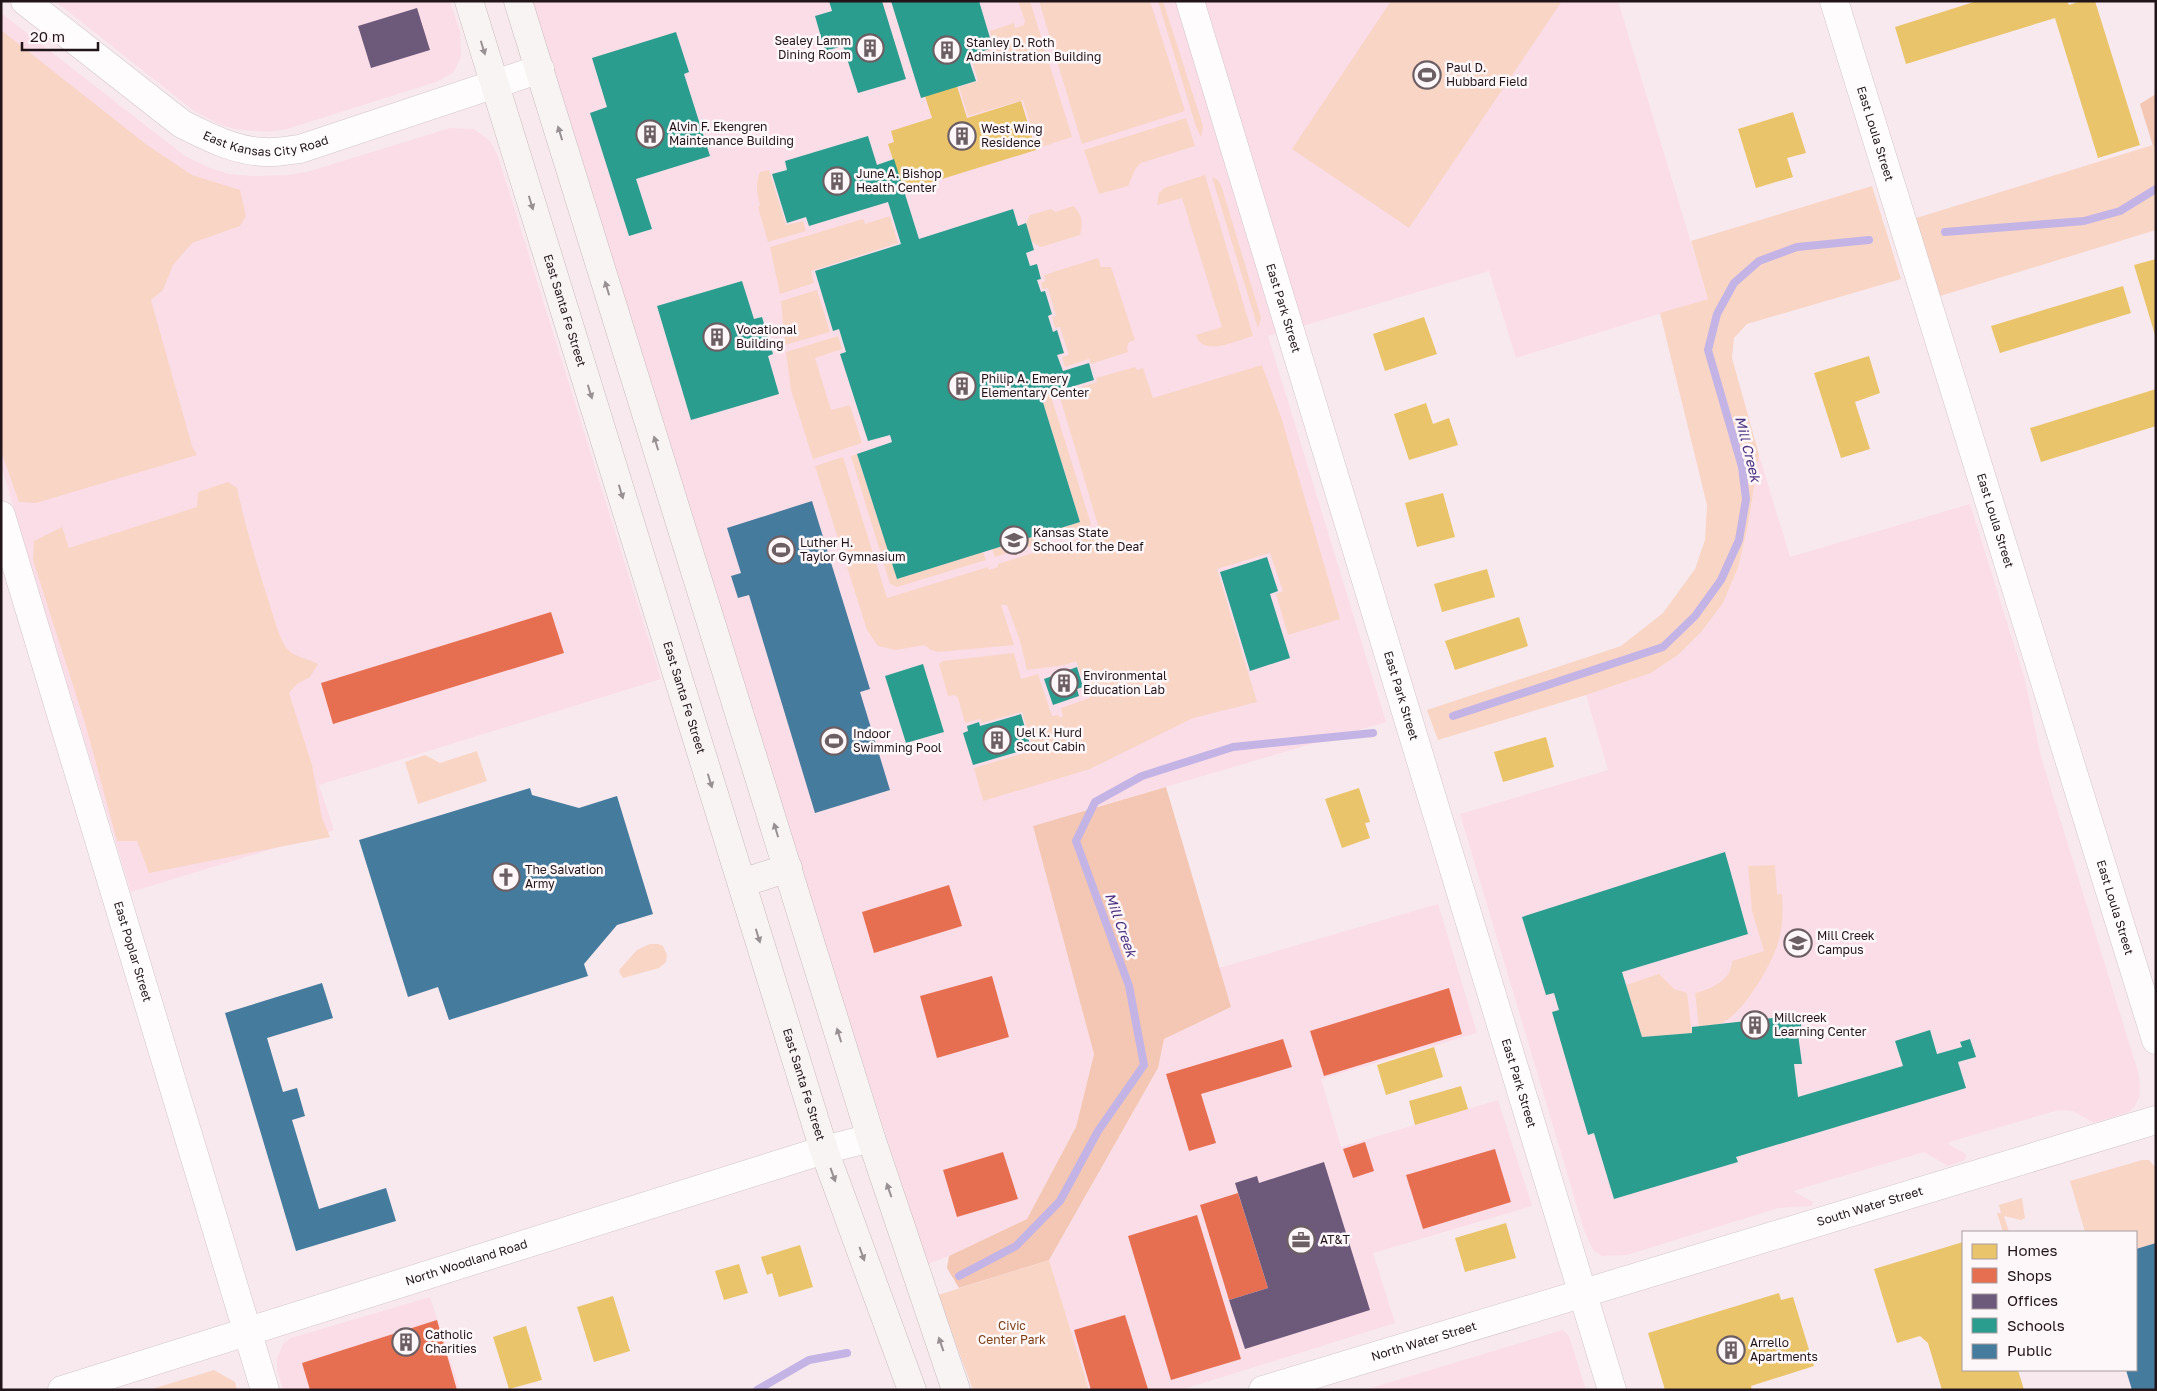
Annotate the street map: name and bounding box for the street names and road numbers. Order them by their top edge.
street label: East Loula Street [1854,84,1897,183]
street label: East Kansas City Road [201,127,330,159]
street label: East Santa Fe Street [541,252,590,369]
street label: East Park Street [1263,261,1305,355]
street label: East Loula Street [1974,471,2017,570]
street label: East Santa Fe Street [660,639,709,756]
street label: East Park Street [1381,649,1422,742]
street label: East Loula Street [2094,858,2137,957]
street label: East Poplar Street [111,899,156,1004]
street label: East Santa Fe Street [780,1026,829,1143]
street label: East Park Street [1499,1036,1540,1130]
street label: South Water Street [1815,1183,1925,1229]
street label: North Woodland Road [403,1236,529,1288]
street label: North Water Street [1369,1318,1478,1364]

